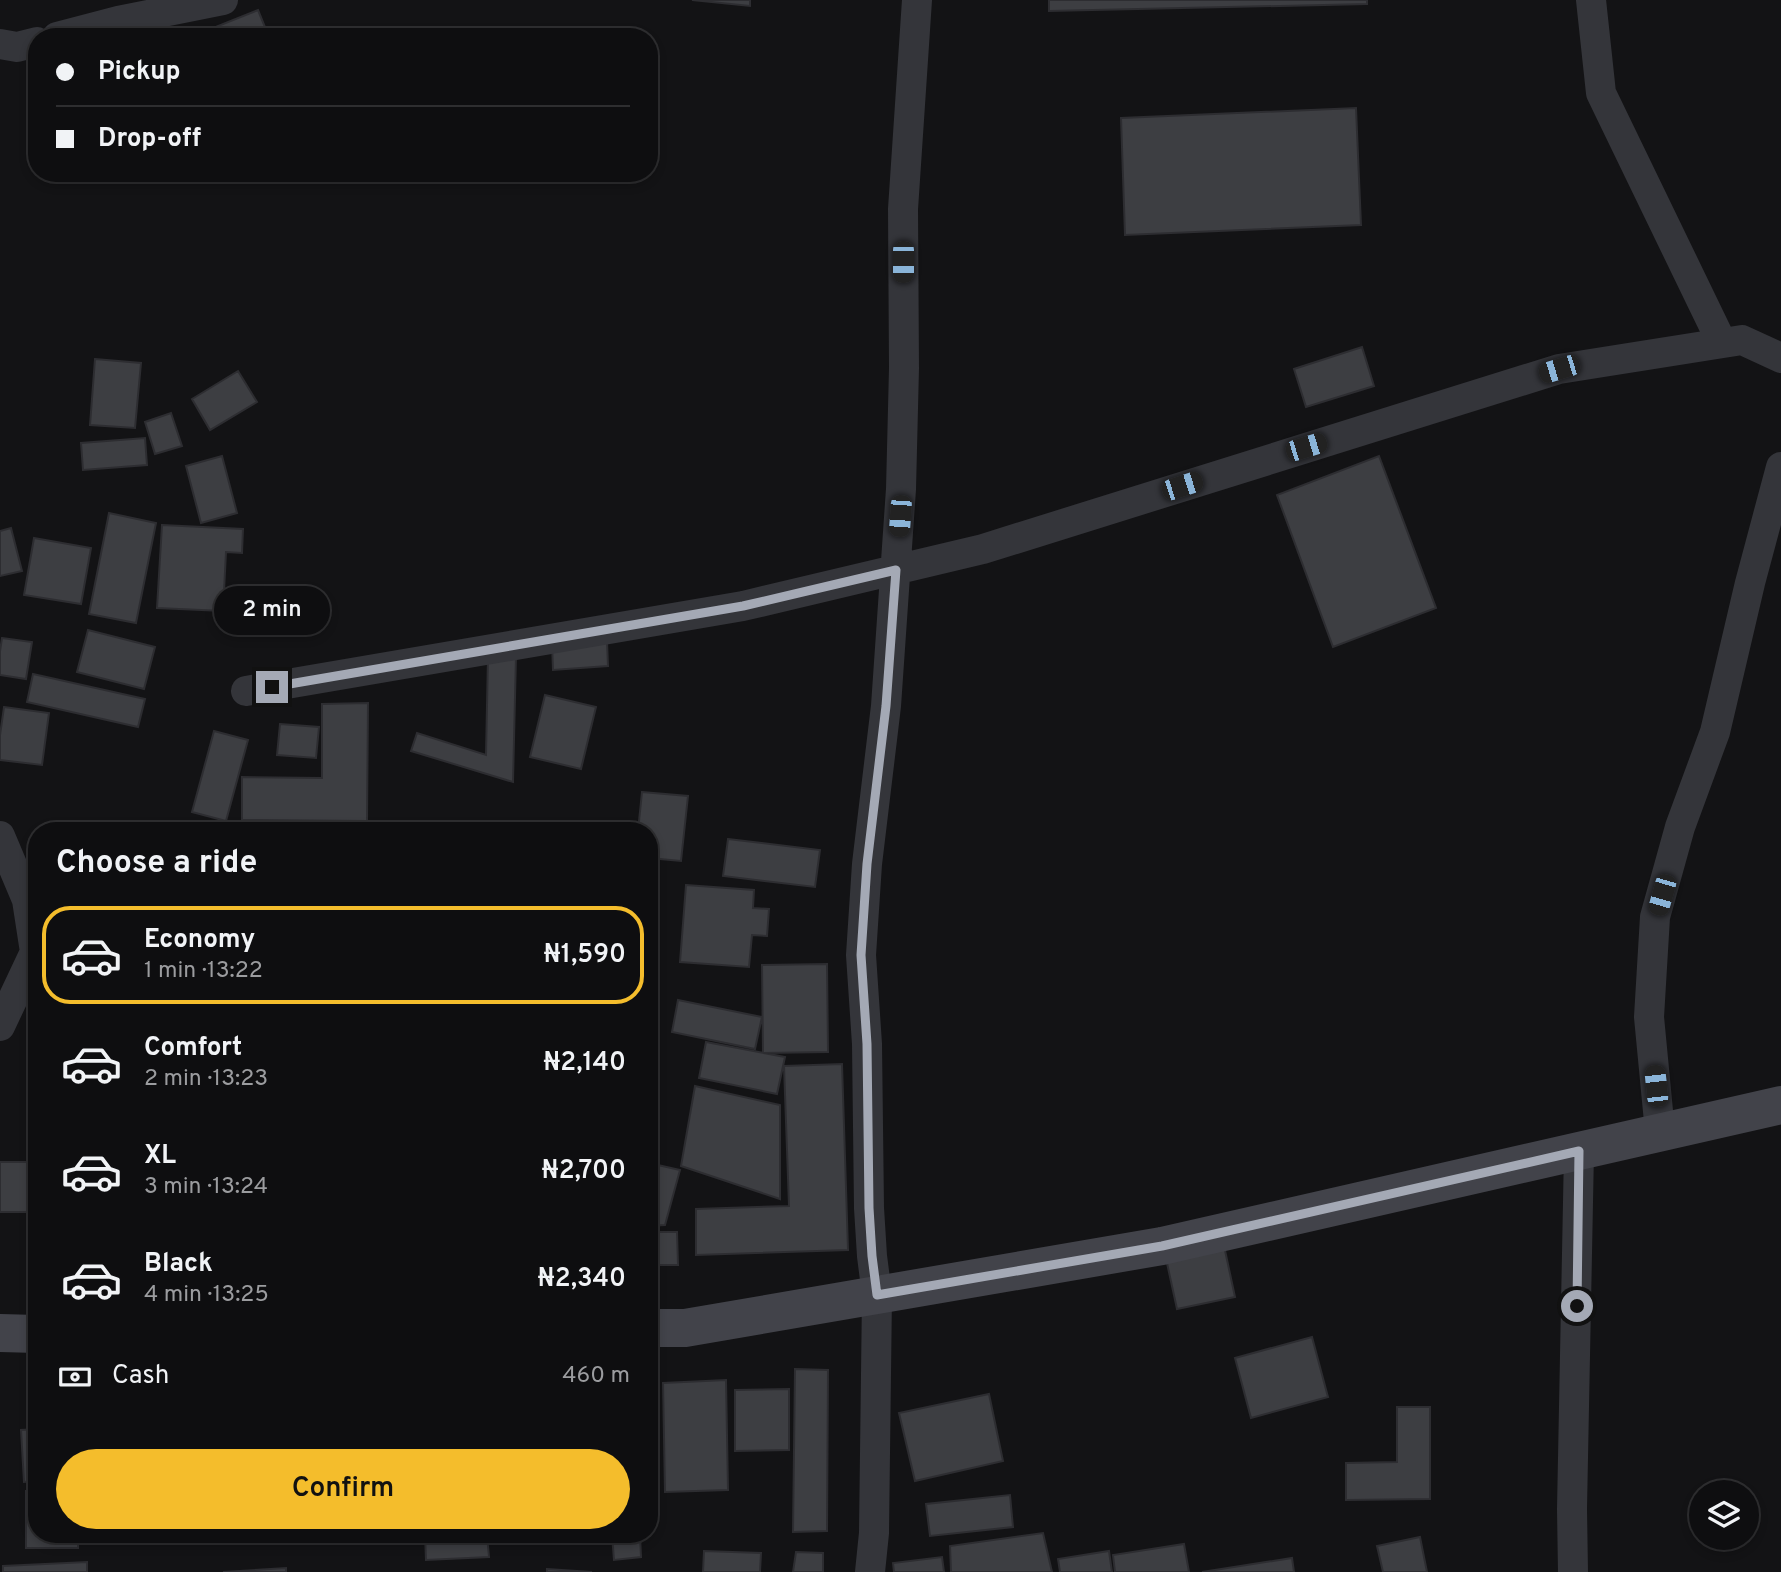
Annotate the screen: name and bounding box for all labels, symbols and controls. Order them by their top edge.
text: Pickup [98,56,181,89]
text: Drop-off [98,123,201,156]
car [893,241,914,283]
car [1536,353,1583,385]
car [1283,431,1330,463]
car [1159,470,1206,502]
car [889,494,912,538]
callout: 2 min [214,586,330,634]
text: 2 min [242,596,302,625]
route end [256,671,288,703]
text: Choose a ride [56,844,257,884]
car [1647,872,1678,918]
icon: car [60,924,123,987]
text: Economy [144,924,255,957]
text: ₦1,590 [544,939,626,972]
text: 1 min · 13:22 [144,957,263,986]
icon: car [60,1032,123,1095]
text: Comfort [144,1032,242,1065]
text: ₦2,140 [543,1047,626,1080]
car [1644,1064,1669,1108]
text: 2 min · 13:23 [144,1065,268,1094]
icon: car [60,1140,123,1203]
text: XL [144,1140,176,1173]
text: ₦2,700 [542,1155,626,1188]
text: 3 min · 13:24 [144,1173,268,1202]
icon: car [60,1248,123,1311]
text: Black [144,1248,213,1281]
text: ₦2,340 [538,1263,626,1296]
text: 4 min · 13:25 [144,1281,269,1310]
route start [1561,1290,1593,1322]
icon: cash [56,1358,94,1396]
text: Cash [112,1360,169,1393]
text: 460 m [562,1362,630,1391]
button: Confirm [56,1449,630,1529]
map controls [1689,1480,1759,1550]
button: layers [1689,1480,1759,1550]

